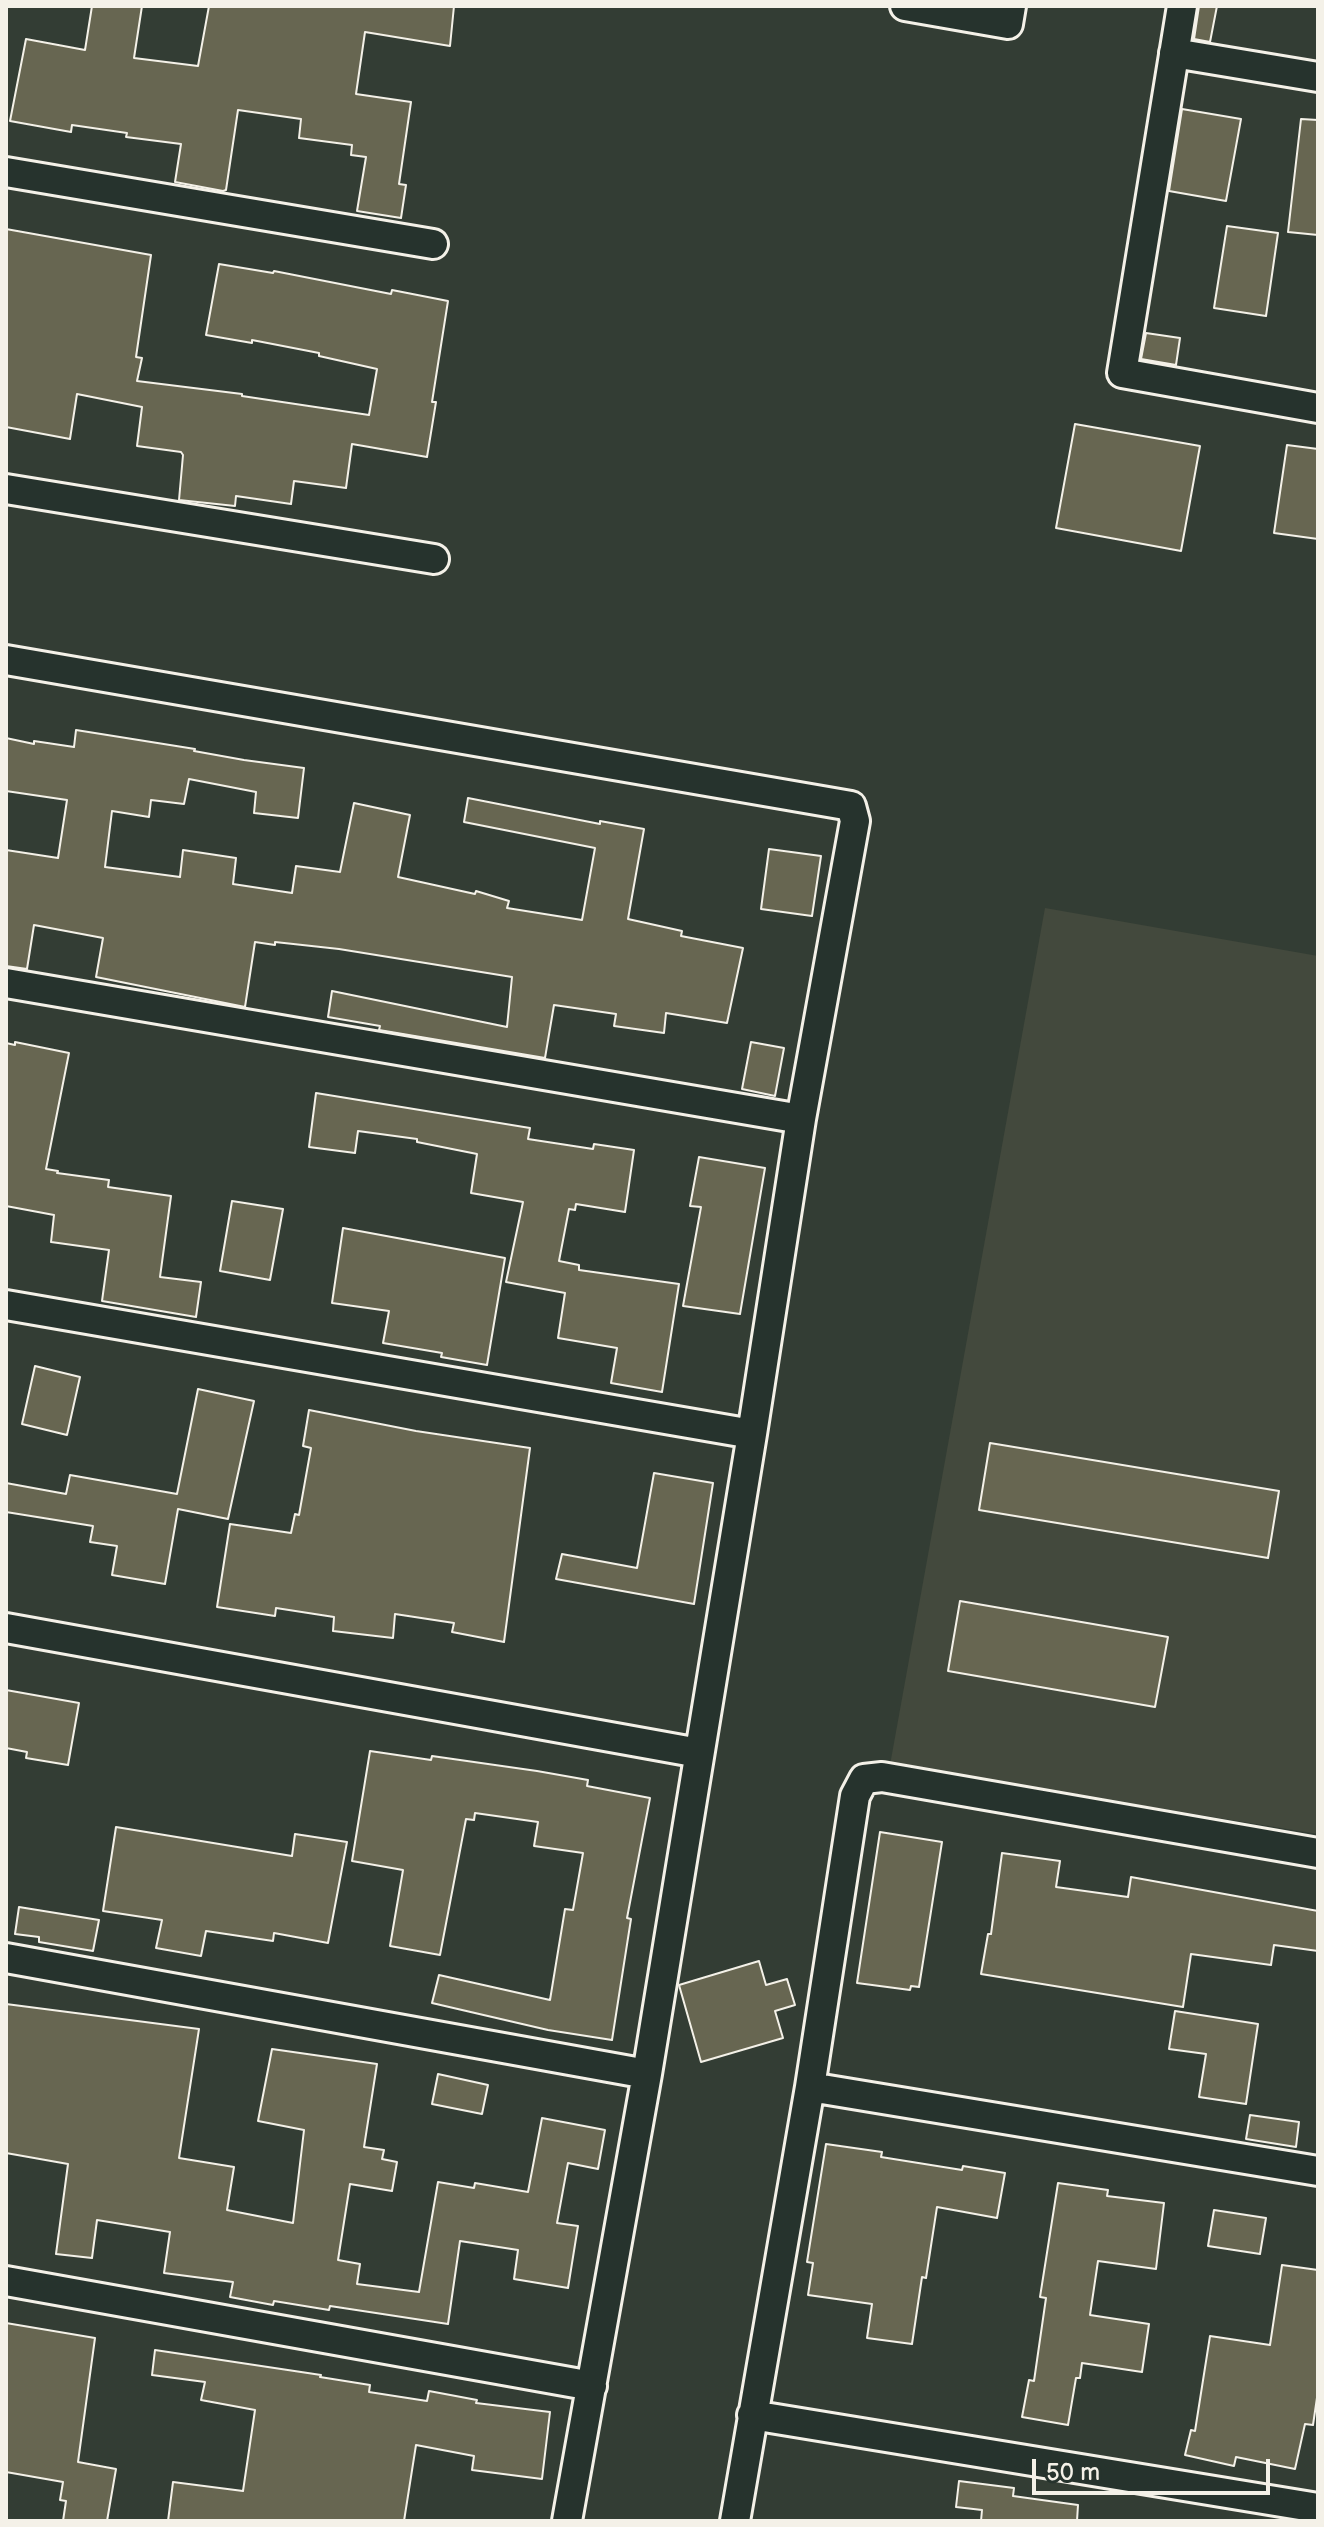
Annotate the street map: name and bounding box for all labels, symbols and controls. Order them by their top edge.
scale bar [1036,2443,1274,2493]
text: 50 m [1046,2458,1100,2487]

